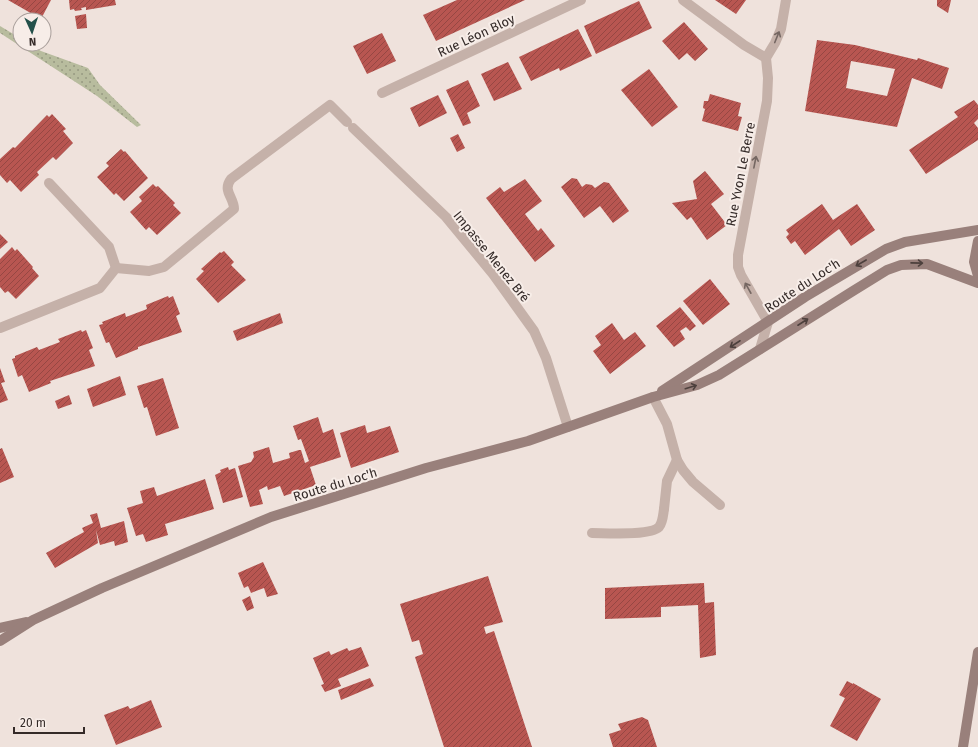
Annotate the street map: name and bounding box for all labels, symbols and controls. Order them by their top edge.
street label: Rue Léon Bloy [435,11,518,60]
north arrow [12,12,52,52]
one-way arrow [774,32,782,44]
text: N [29,35,36,48]
street label: Rue Yvon Le Berre [723,121,758,227]
one-way arrow [751,156,759,169]
street label: Impasse Menez Bré [450,208,533,305]
street label: Route du Loc'h [762,255,843,315]
one-way arrow [910,259,923,267]
one-way arrow [855,260,867,268]
one-way arrow [744,282,752,294]
one-way arrow [797,318,808,326]
one-way arrow [729,340,741,348]
one-way arrow [684,382,696,390]
street label: Route du Loc'h [291,465,379,504]
scale bar [14,709,84,735]
text: 20 m [20,716,46,730]

